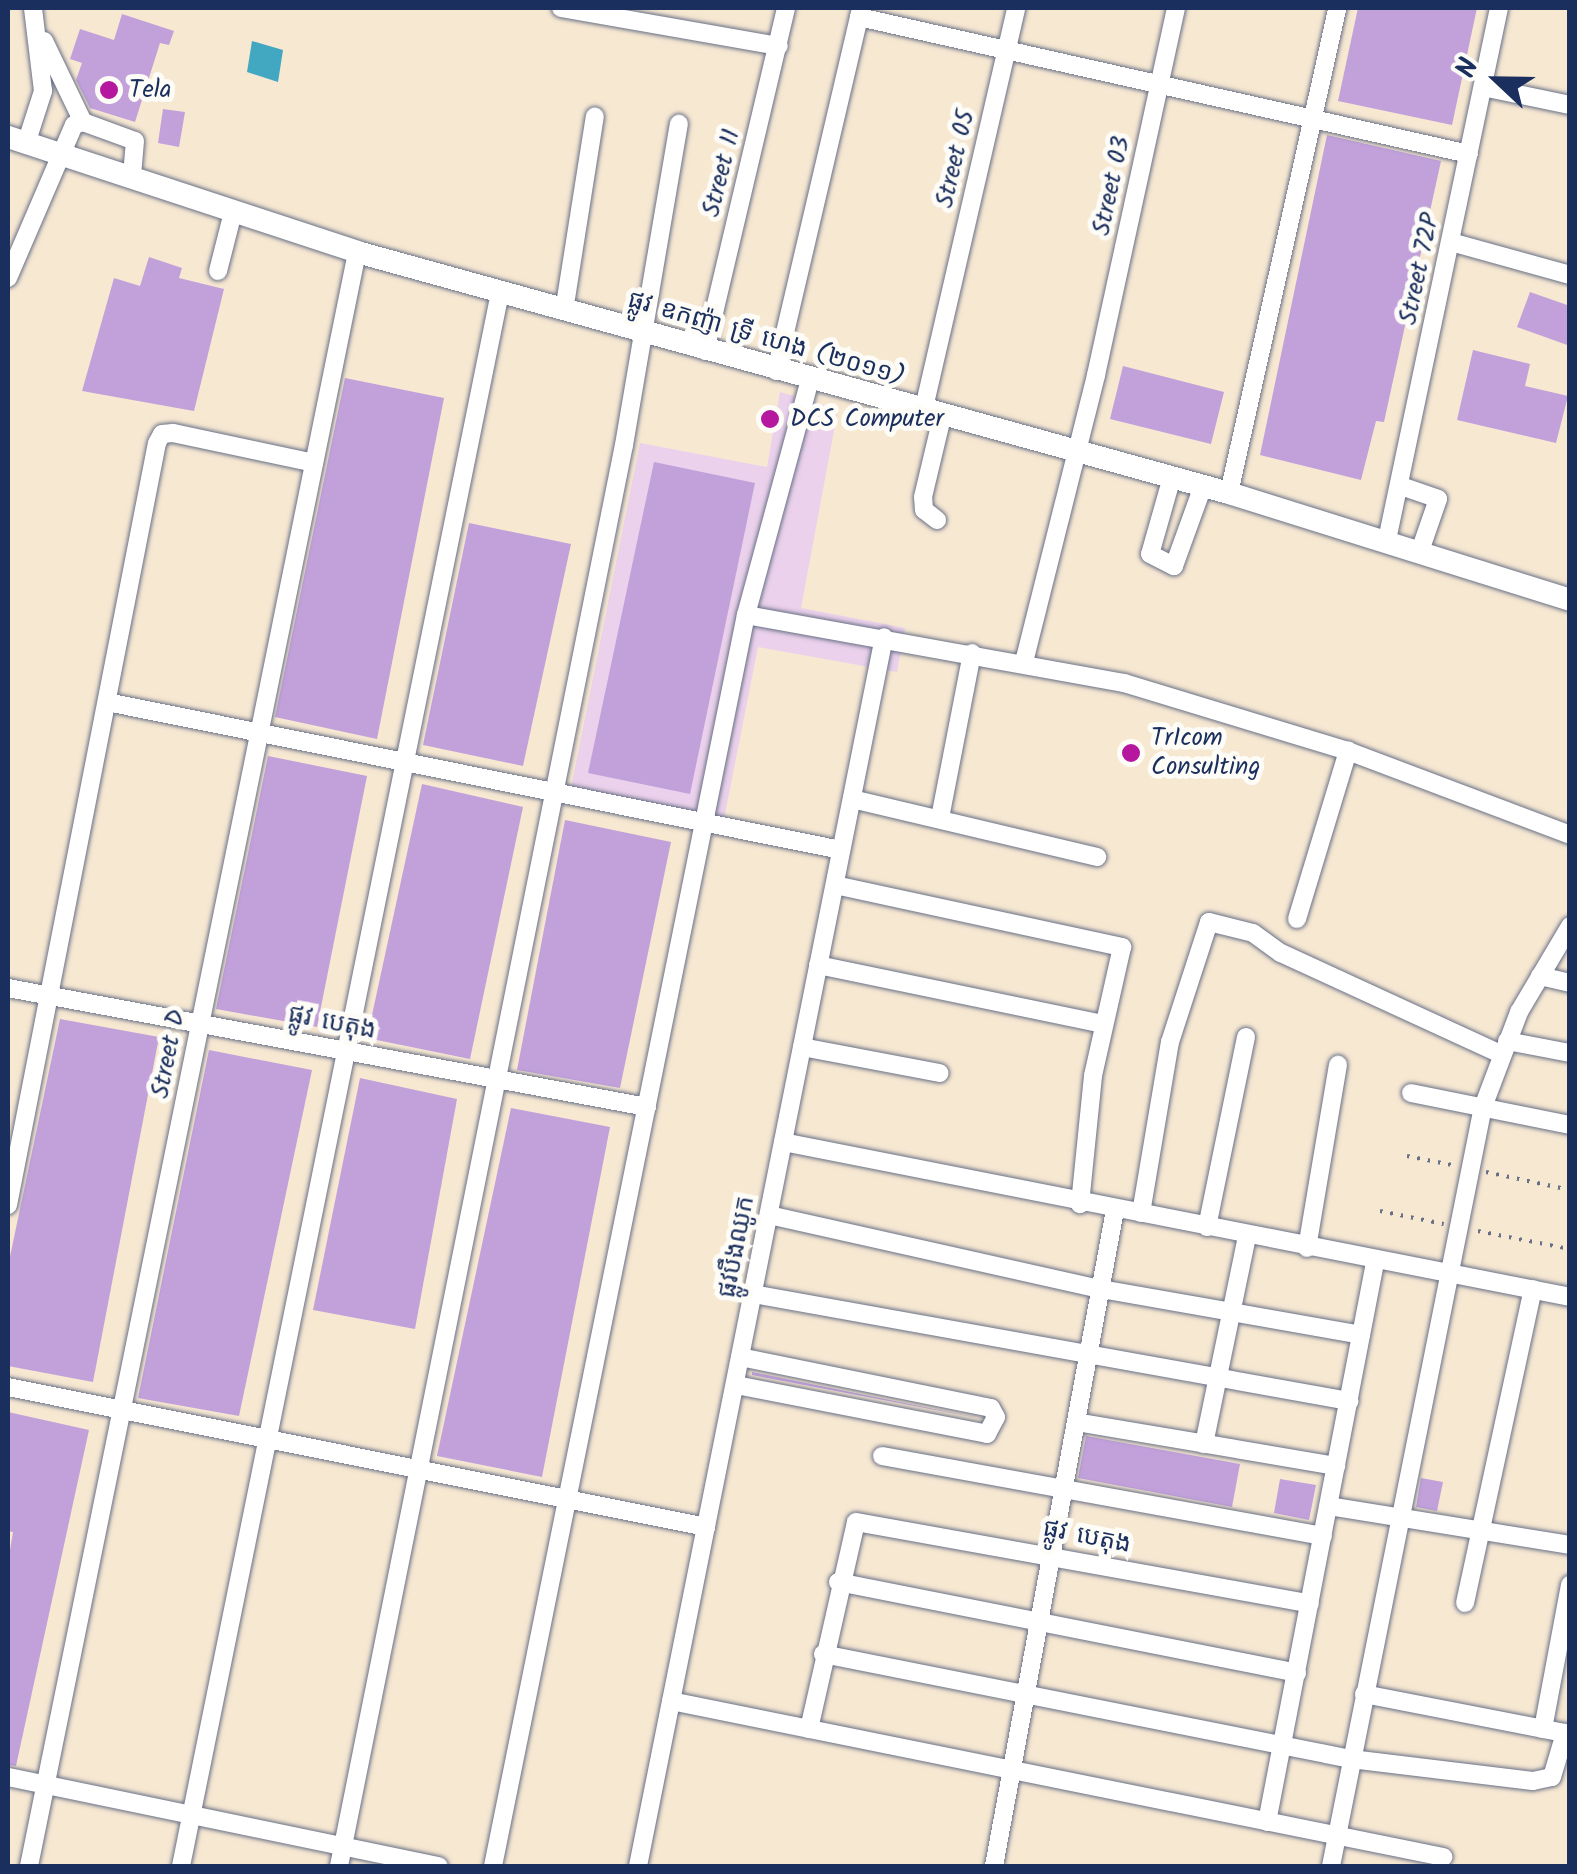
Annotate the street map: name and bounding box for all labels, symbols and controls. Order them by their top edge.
north arrow [1447,30,1547,130]
text: N [1445,52,1493,85]
place label: Tela [129,75,171,105]
marker: Tela [98,79,120,101]
street label: Street 05 [930,107,982,211]
street label: Street 11 [697,126,747,220]
street label: Street 03 [1087,134,1137,238]
street label: Street 72P [1394,211,1446,327]
street label: ផ្លូវ ឧកញ៉ា ទ្រី ហេង (២០១១) [624,285,908,393]
place label: DCS Computer [790,404,944,434]
marker: DCS Computer [759,408,781,430]
place label: TrIcom Consulting [1151,724,1260,783]
marker: TrIcom Consulting [1120,742,1142,764]
street label: ផ្លូវ បេតុង [286,1000,378,1046]
street label: Street D [146,1007,192,1101]
street label: ផ្លូវបឹងឈូក [712,1194,762,1300]
street label: ផ្លូវ បេតុង [1041,1514,1133,1560]

